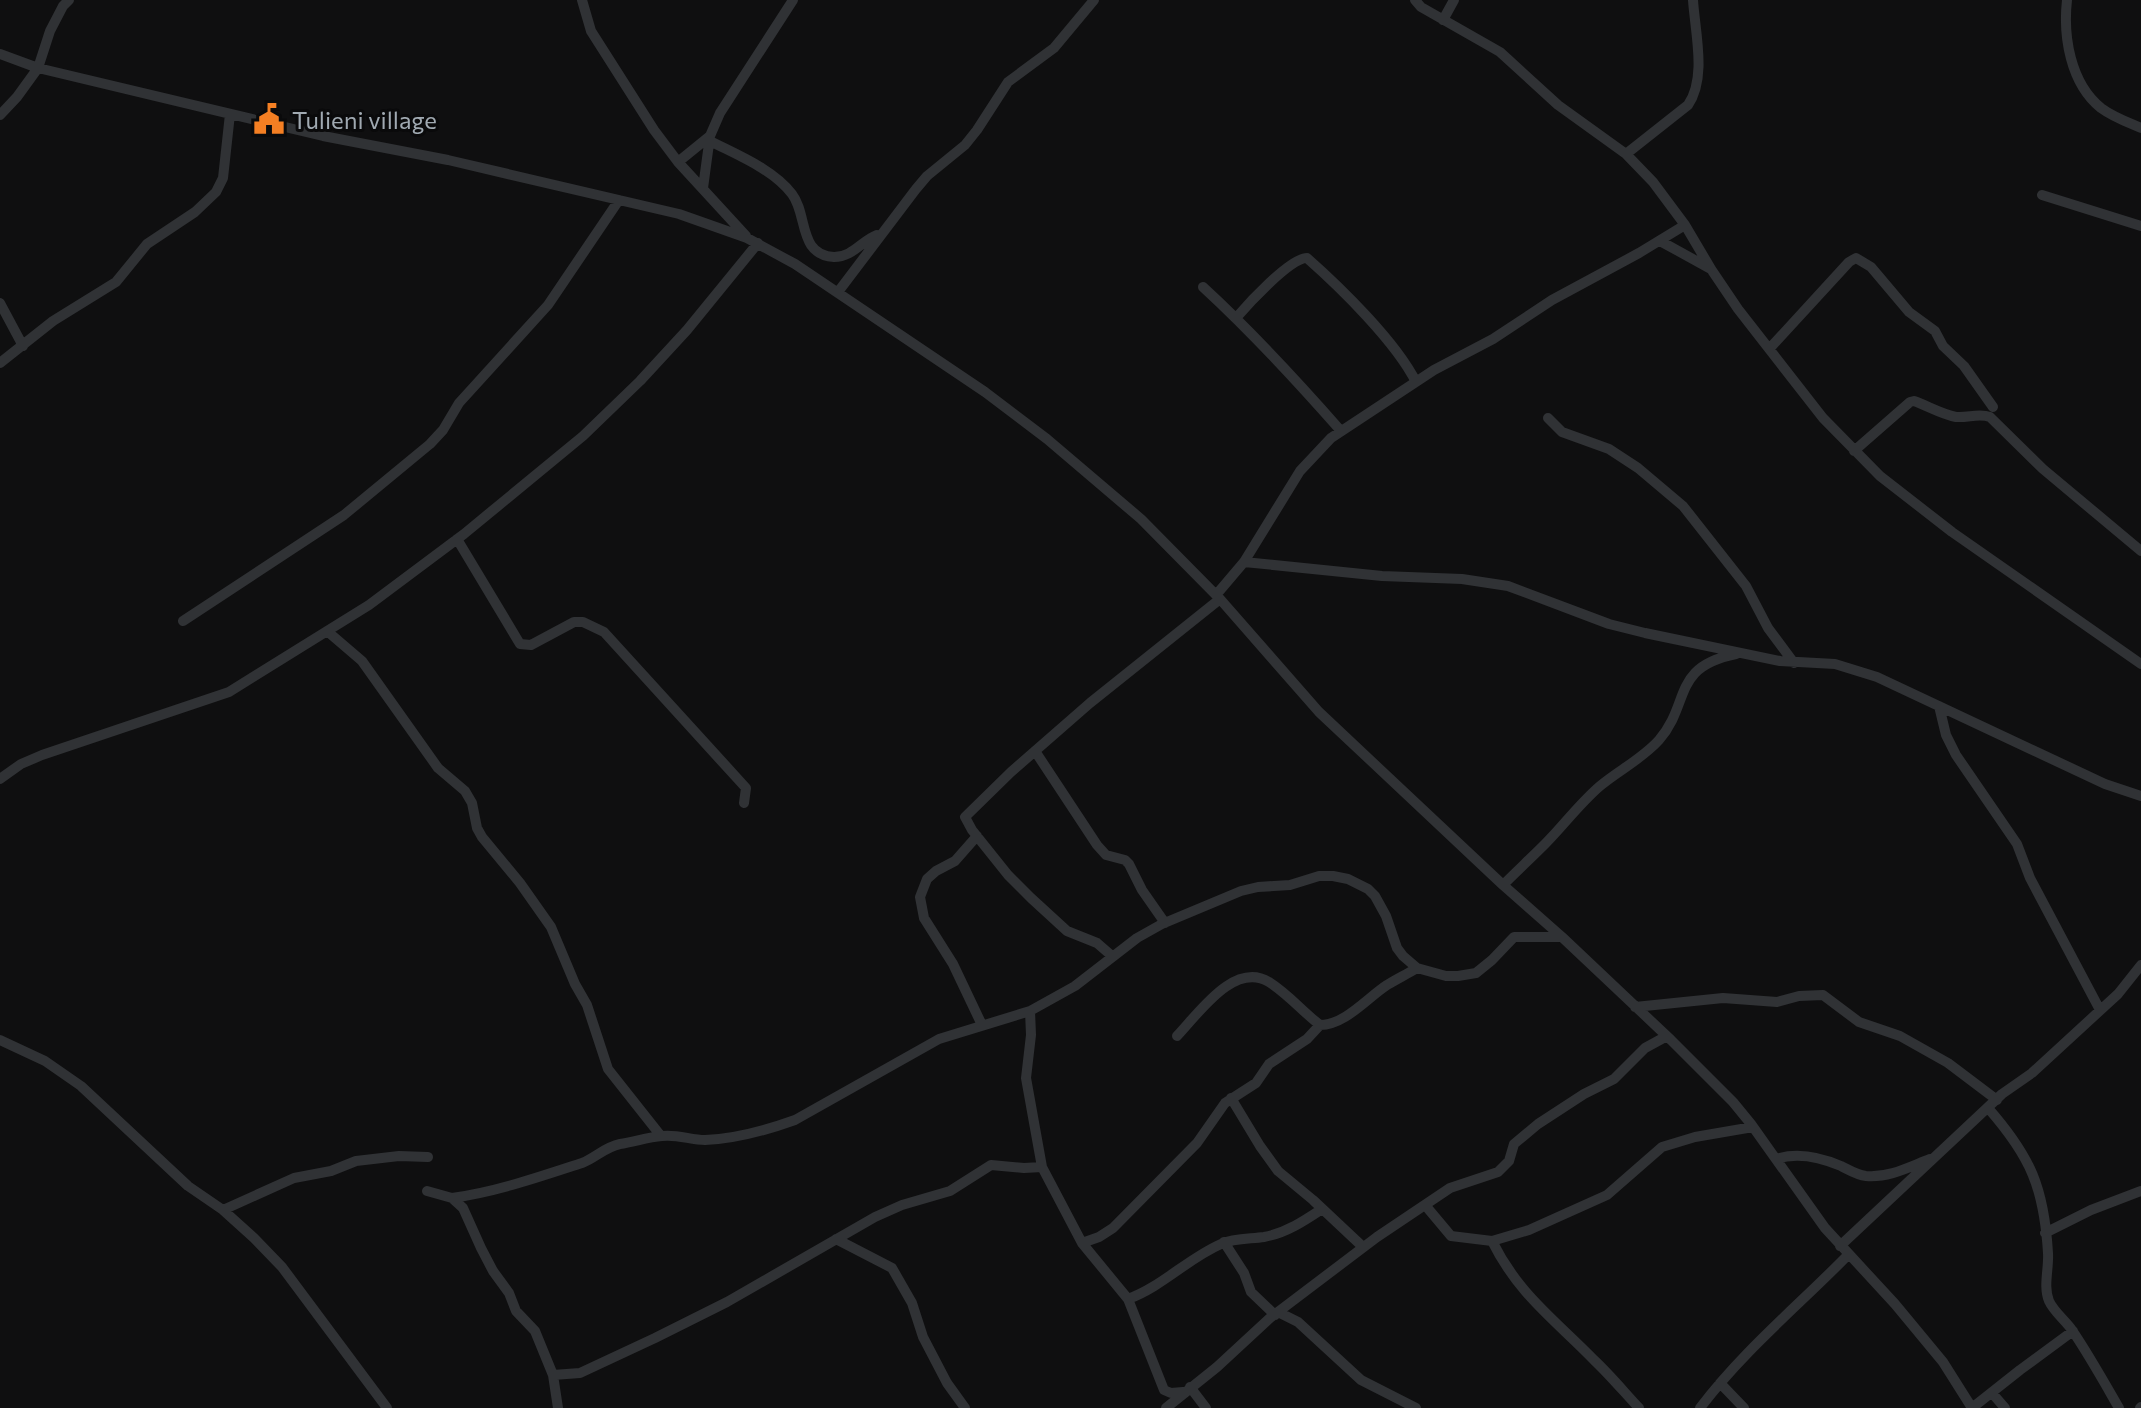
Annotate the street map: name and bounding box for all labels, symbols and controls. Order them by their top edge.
public building icon: Tulieni village [252,102,286,136]
place label: Tulieni village [292,105,437,134]

